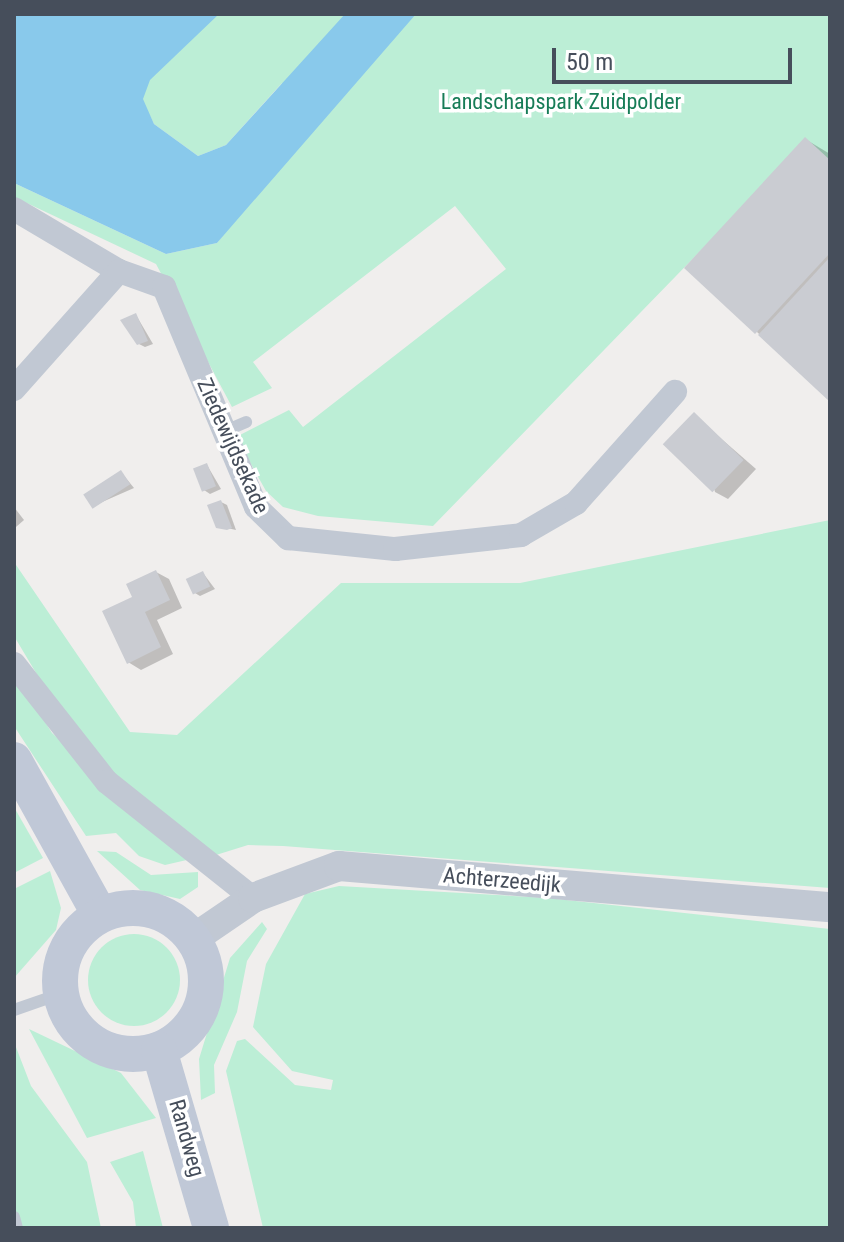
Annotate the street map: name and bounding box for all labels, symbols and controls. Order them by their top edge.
scale bar [556,32,796,82]
text: 50 m [566,48,613,76]
park label: Landschapspark Zuidpolder [441,89,681,115]
street label: Ziedewijdsekade [191,374,275,518]
street label: Achterzeedijk [442,862,562,898]
street label: Randweg [163,1096,211,1180]

